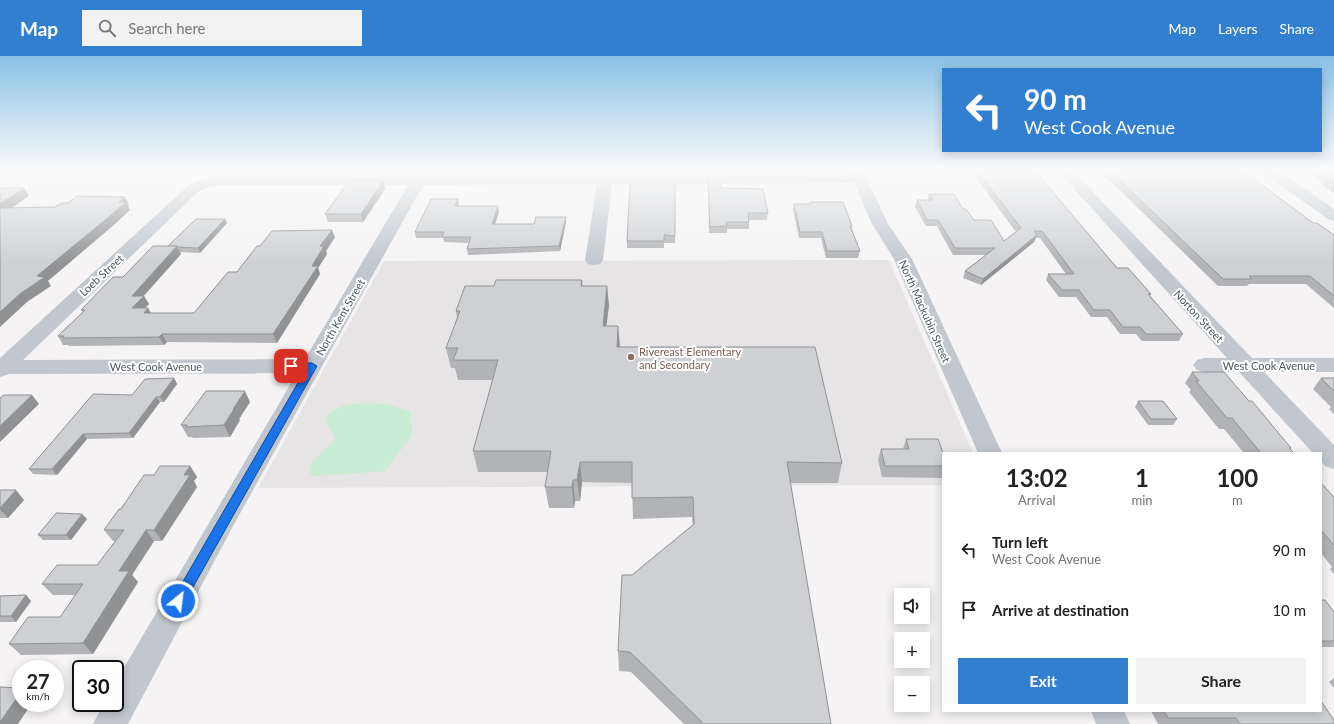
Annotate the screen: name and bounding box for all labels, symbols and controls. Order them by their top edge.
search box [82,10,362,46]
text: Map [20,17,58,40]
icon: search [96,17,118,39]
text: Search here [128,19,206,37]
text: Map [1168,20,1196,37]
text: Layers [1218,20,1258,37]
text: Share [1280,20,1314,37]
text: 90 m [1024,82,1087,116]
icon: left [958,84,1010,136]
text: West Cook Avenue [1024,116,1175,138]
street label: Loeb Street [76,251,126,299]
street label: North Mackubin Street [897,258,953,364]
street label: North Kent Street [313,277,367,357]
street label: Norton Street [1172,287,1226,345]
place label: Rivereast Elementary and Secondary [639,345,741,371]
pin [274,349,308,383]
marker: Rivereast Elementary and Secondary [626,352,636,362]
icon: arrive [280,355,302,377]
street label: West Cook Avenue [1223,359,1315,372]
street label: West Cook Avenue [110,360,202,373]
text: 13:02 [1006,463,1068,492]
text: 1 [1135,463,1149,492]
text: 100 [1216,463,1258,492]
text: Arrival [1018,492,1055,508]
text: min [1132,492,1153,508]
text: m [1232,492,1243,508]
text: Turn left [992,533,1048,551]
icon: left [958,539,980,561]
text: 90 m [1272,541,1306,559]
text: West Cook Avenue [992,551,1101,567]
position arrow [157,580,199,622]
map controls [894,588,930,712]
button: sound [894,588,930,624]
icon: arrive [958,599,980,621]
text: Arrive at destination [992,601,1129,619]
text: 10 m [1272,601,1306,619]
button: + [894,632,930,668]
button: Exit [958,658,1128,704]
button: Share [1136,658,1306,704]
speed limit sign: 30 [72,660,124,712]
text: 27 [26,669,50,693]
button: − [894,676,930,712]
text: km/h [26,690,50,702]

